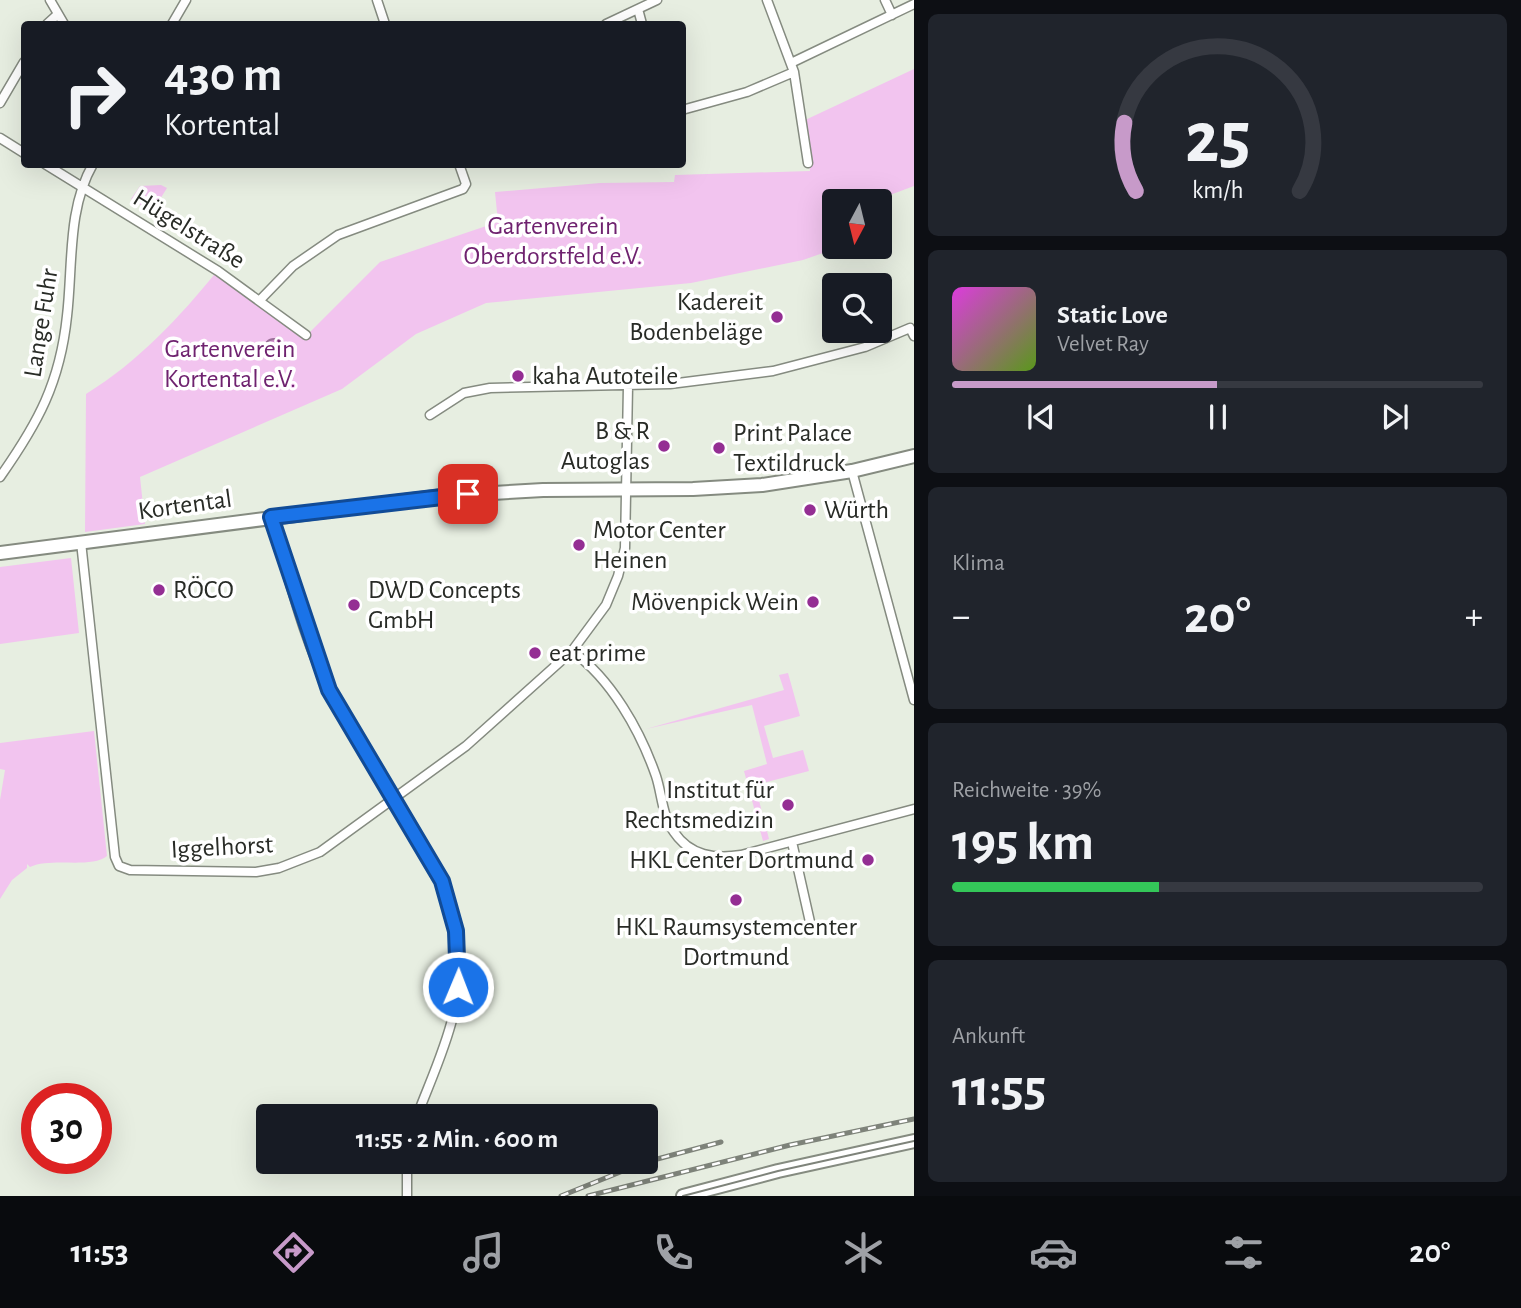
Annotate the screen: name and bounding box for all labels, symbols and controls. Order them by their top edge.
icon: right [49,49,140,140]
text: 430 m [164,51,282,100]
text: 25 [1185,104,1250,177]
text: Kortental [164,109,280,141]
text: km/h [1192,178,1243,203]
street label: Hügelstraße [129,185,249,273]
north arrow [822,189,892,259]
map controls [822,189,892,343]
park label: Gartenverein Oberdorstfeld e.V. [463,213,643,269]
street label: Lange Fuhr [20,266,63,379]
button: search [822,273,892,343]
place label: Kadereit Bodenbeläge [629,289,763,345]
text: Static Love [1057,302,1168,328]
marker: Kadereit Bodenbeläge [769,309,785,325]
text: Velvet Ray [1057,333,1149,356]
park label: Gartenverein Kortental e.V. [164,336,296,392]
place label: kaha Autoteile [532,363,678,389]
marker: kaha Autoteile [510,368,526,384]
icon: previous [1022,398,1060,436]
icon: pause [1199,398,1237,436]
icon: next [1376,398,1414,436]
place label: B & R Autoglas [561,418,650,474]
place label: Print Palace Textildruck [733,420,852,476]
marker: B & R Autoglas [656,438,672,454]
marker: Print Palace Textildruck [711,440,727,456]
pin [438,464,498,524]
icon: arrive [449,475,487,513]
street label: Kortental [136,486,234,524]
place label: Würth [824,497,889,523]
marker: Würth [802,502,818,518]
place label: Motor Center Heinen [593,517,726,573]
marker: Motor Center Heinen [571,537,587,553]
text: Klima [952,552,1005,575]
place label: RÖCO [173,576,234,603]
place label: DWD Concepts GmbH [368,577,521,633]
marker: RÖCO [151,582,167,598]
place label: Mövenpick Wein [631,589,799,615]
text: 20° [1184,590,1251,642]
marker: Mövenpick Wein [805,594,821,610]
marker: DWD Concepts GmbH [346,597,362,613]
text: − [952,598,970,636]
text: + [1465,598,1483,636]
place label: eat prime [549,640,646,666]
marker: eat prime [527,645,543,661]
place label: Institut für Rechtsmedizin [624,777,775,833]
text: Reichweite · 39% [952,779,1102,802]
marker: Institut für Rechtsmedizin [780,797,796,813]
text: 195 km [952,817,1094,869]
street label: Iggelhorst [170,831,274,863]
place label: HKL Center Dortmund [629,847,854,873]
marker: HKL Center Dortmund [860,852,876,868]
marker: HKL Raumsystemcenter Dortmund [728,892,744,908]
place label: HKL Raumsystemcenter Dortmund [615,914,857,970]
position arrow [421,950,495,1024]
text: Ankunft [952,1025,1025,1048]
text: 11:55 [952,1063,1046,1115]
speed limit sign: 30 [21,1083,112,1174]
text: 11:55 · 2 Min. · 600 m [356,1126,558,1152]
icon: directions [269,1228,318,1277]
icon: music [459,1228,508,1277]
icon: phone [649,1228,698,1277]
icon: climate [839,1228,888,1277]
icon: car [1029,1228,1078,1277]
icon: filters [1219,1228,1268,1277]
text: 11:53 [70,1236,128,1268]
text: 20° [1409,1236,1450,1268]

